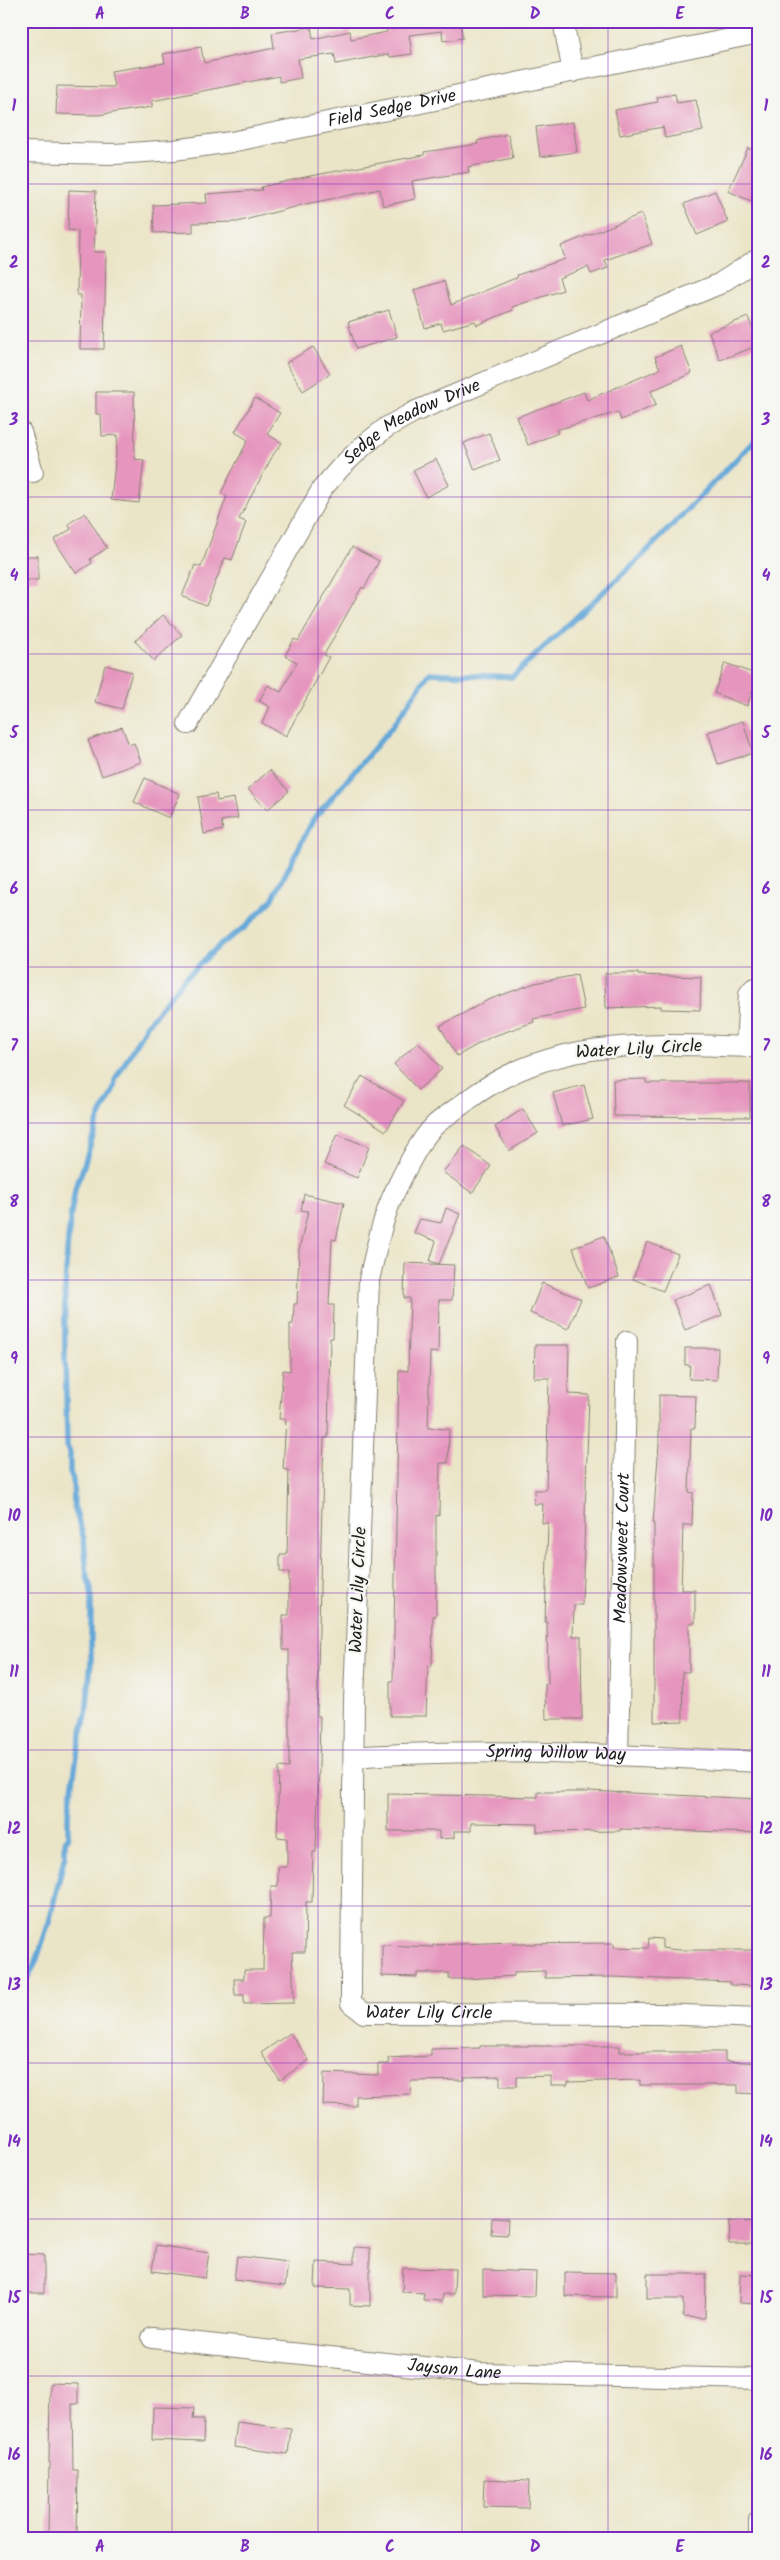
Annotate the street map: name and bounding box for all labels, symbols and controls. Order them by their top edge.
text: A [95,2,105,27]
text: B [240,2,250,27]
text: C [385,2,395,27]
text: D [530,2,541,27]
text: E [676,2,686,27]
street label: Field Sedge Drive [325,81,459,136]
text: 1 [12,94,17,119]
text: 1 [764,94,769,119]
text: 2 [9,251,19,276]
text: 2 [761,251,771,276]
street label: Sedge Meadow Drive [337,371,485,472]
text: 3 [9,408,19,433]
text: 3 [761,408,771,433]
text: 4 [10,564,19,589]
text: 4 [762,564,771,589]
text: 5 [9,721,20,746]
text: 5 [761,721,772,746]
text: 6 [10,877,19,902]
text: 6 [762,877,771,902]
street label: Water Lily Circle [575,1032,703,1068]
text: 7 [10,1034,18,1059]
text: 7 [762,1034,770,1059]
text: 8 [9,1190,19,1215]
text: 8 [761,1190,771,1215]
text: 9 [10,1347,18,1372]
text: 9 [762,1347,770,1372]
street label: Meadowsweet Court [606,1471,639,1624]
text: 10 [7,1504,21,1529]
text: 10 [759,1504,773,1529]
street label: Water Lily Circle [342,1526,376,1654]
text: 11 [9,1660,19,1685]
text: 11 [761,1660,771,1685]
street label: Spring Willow Way [486,1738,627,1770]
text: 12 [7,1817,21,1842]
text: 12 [759,1817,773,1842]
text: 13 [7,1973,21,1998]
text: 13 [759,1973,773,1998]
street label: Water Lily Circle [366,1999,493,2028]
text: 14 [7,2130,21,2155]
text: 14 [759,2130,773,2155]
text: 15 [8,2286,22,2311]
text: 15 [760,2286,774,2311]
street label: Jayson Lane [406,2351,501,2388]
text: 16 [7,2443,21,2468]
text: 16 [759,2443,773,2468]
text: A [95,2535,105,2560]
text: B [240,2535,250,2560]
text: C [385,2535,395,2560]
text: D [530,2535,541,2560]
text: E [676,2535,686,2560]

